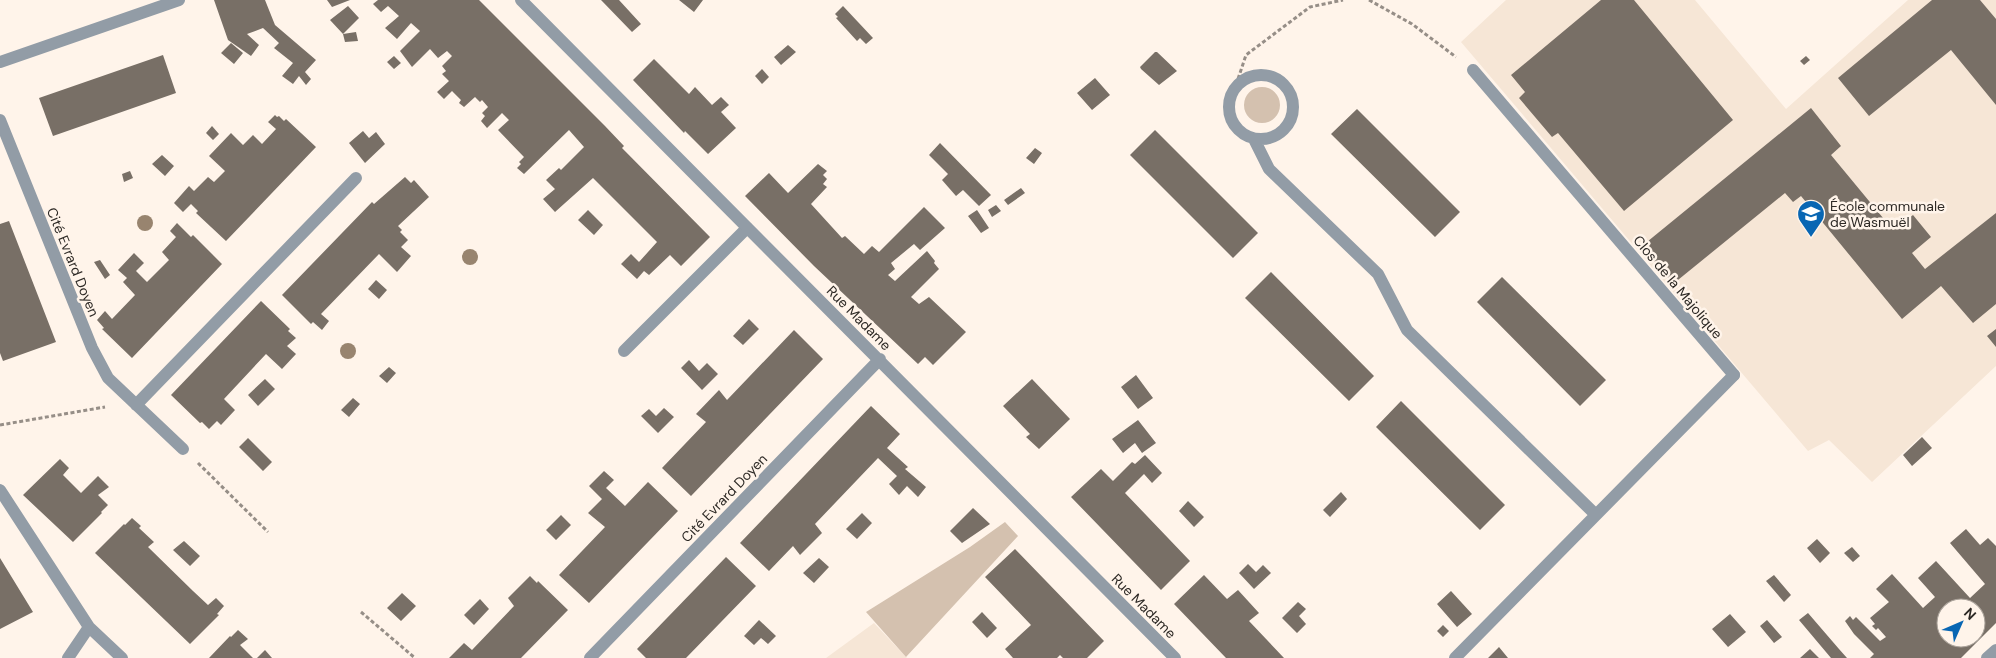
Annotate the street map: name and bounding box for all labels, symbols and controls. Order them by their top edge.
place label: École communale de Wasmuël [1830,197,1945,231]
school or university icon: École communale de Wasmuël [1796,199,1826,238]
street label: Cité Evrard Doyen [43,205,103,319]
street label: Clos de la Majolique [1629,232,1727,342]
street label: Rue Madame [823,282,895,354]
street label: Cité Evrard Doyen [677,450,771,546]
street label: Rue Madame [1108,570,1180,642]
north arrow [1936,598,1986,648]
text: N [1960,604,1980,624]

